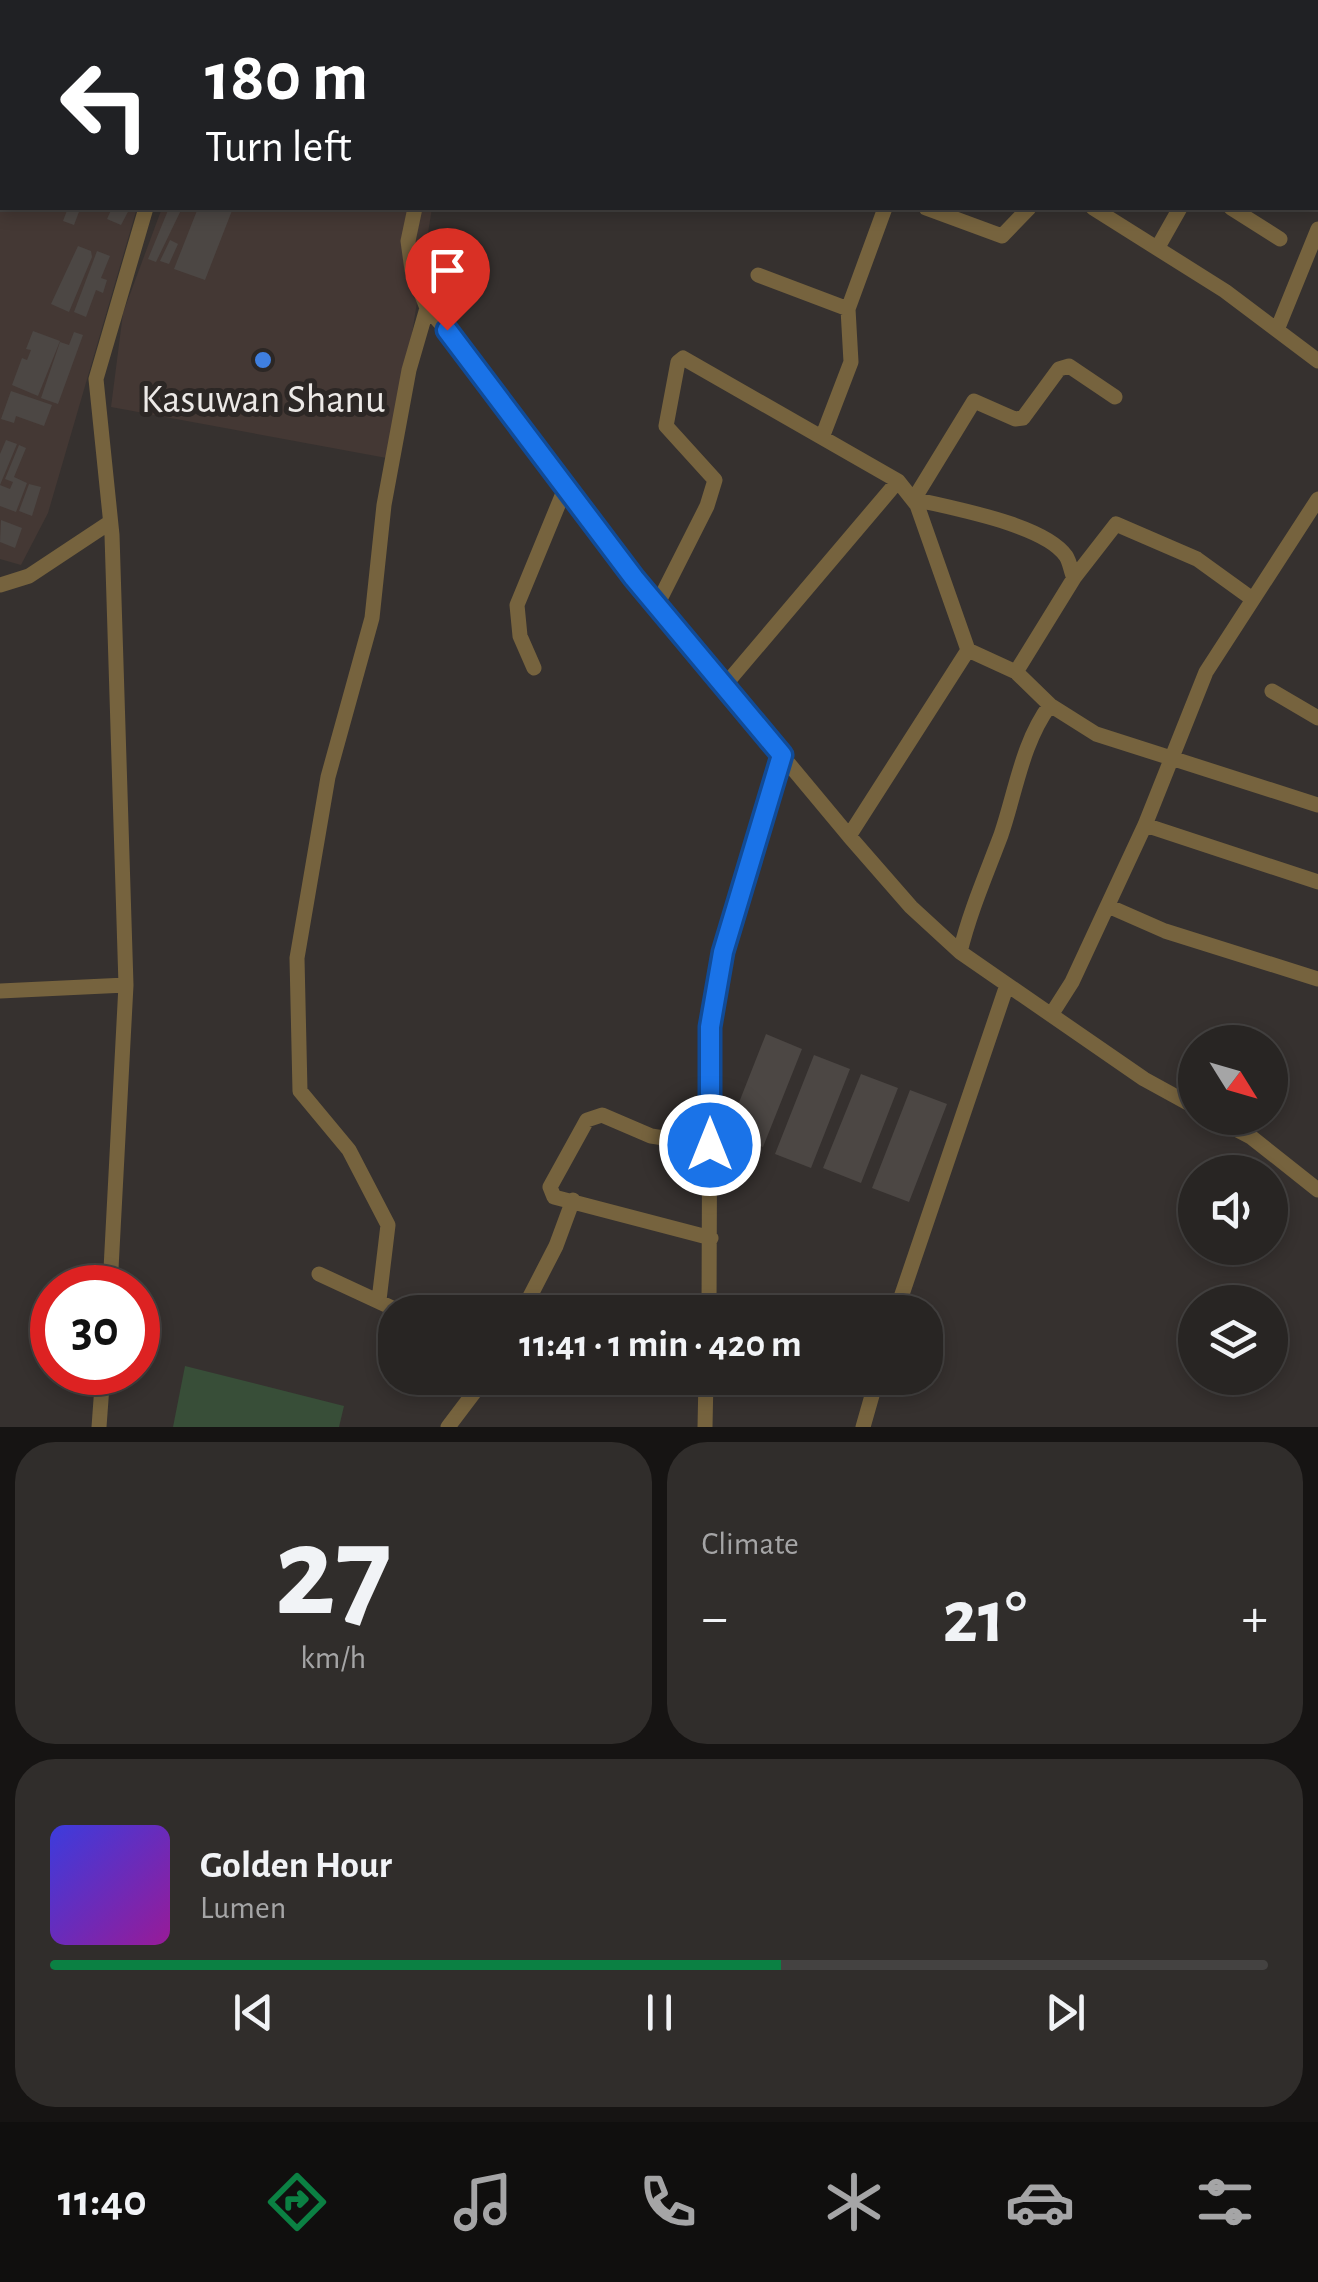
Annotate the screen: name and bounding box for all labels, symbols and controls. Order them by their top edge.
icon: left [40,40,170,170]
text: 180 m [205,43,368,113]
text: Turn left [205,125,352,170]
pin [405,228,490,331]
icon: arrive [420,243,475,298]
marker: Kasuwan Shanu [252,349,274,371]
place label: Kasuwan Shanu [141,380,385,420]
north arrow [1178,1025,1288,1135]
map controls [1178,1025,1288,1395]
position arrow [658,1093,762,1197]
button: sound [1178,1155,1288,1265]
speed limit sign: 30 [30,1265,160,1395]
button: layers [1178,1285,1288,1395]
text: 11:41 · 1 min · 420 m [519,1326,802,1364]
text: 27 [275,1509,392,1639]
text: Climate [702,1528,799,1560]
text: 21° [943,1581,1027,1656]
text: − [702,1591,728,1646]
text: + [1242,1591,1268,1646]
text: km/h [300,1642,366,1674]
text: Golden Hour [200,1847,392,1885]
text: Lumen [200,1892,286,1924]
icon: previous [226,1985,281,2040]
icon: pause [632,1985,687,2040]
icon: next [1038,1985,1093,2040]
icon: directions [262,2167,332,2237]
icon: music [448,2167,518,2237]
icon: phone [633,2167,703,2237]
icon: climate [819,2167,889,2237]
icon: car [1005,2167,1075,2237]
icon: filters [1190,2167,1260,2237]
text: 11:40 [58,2179,147,2224]

